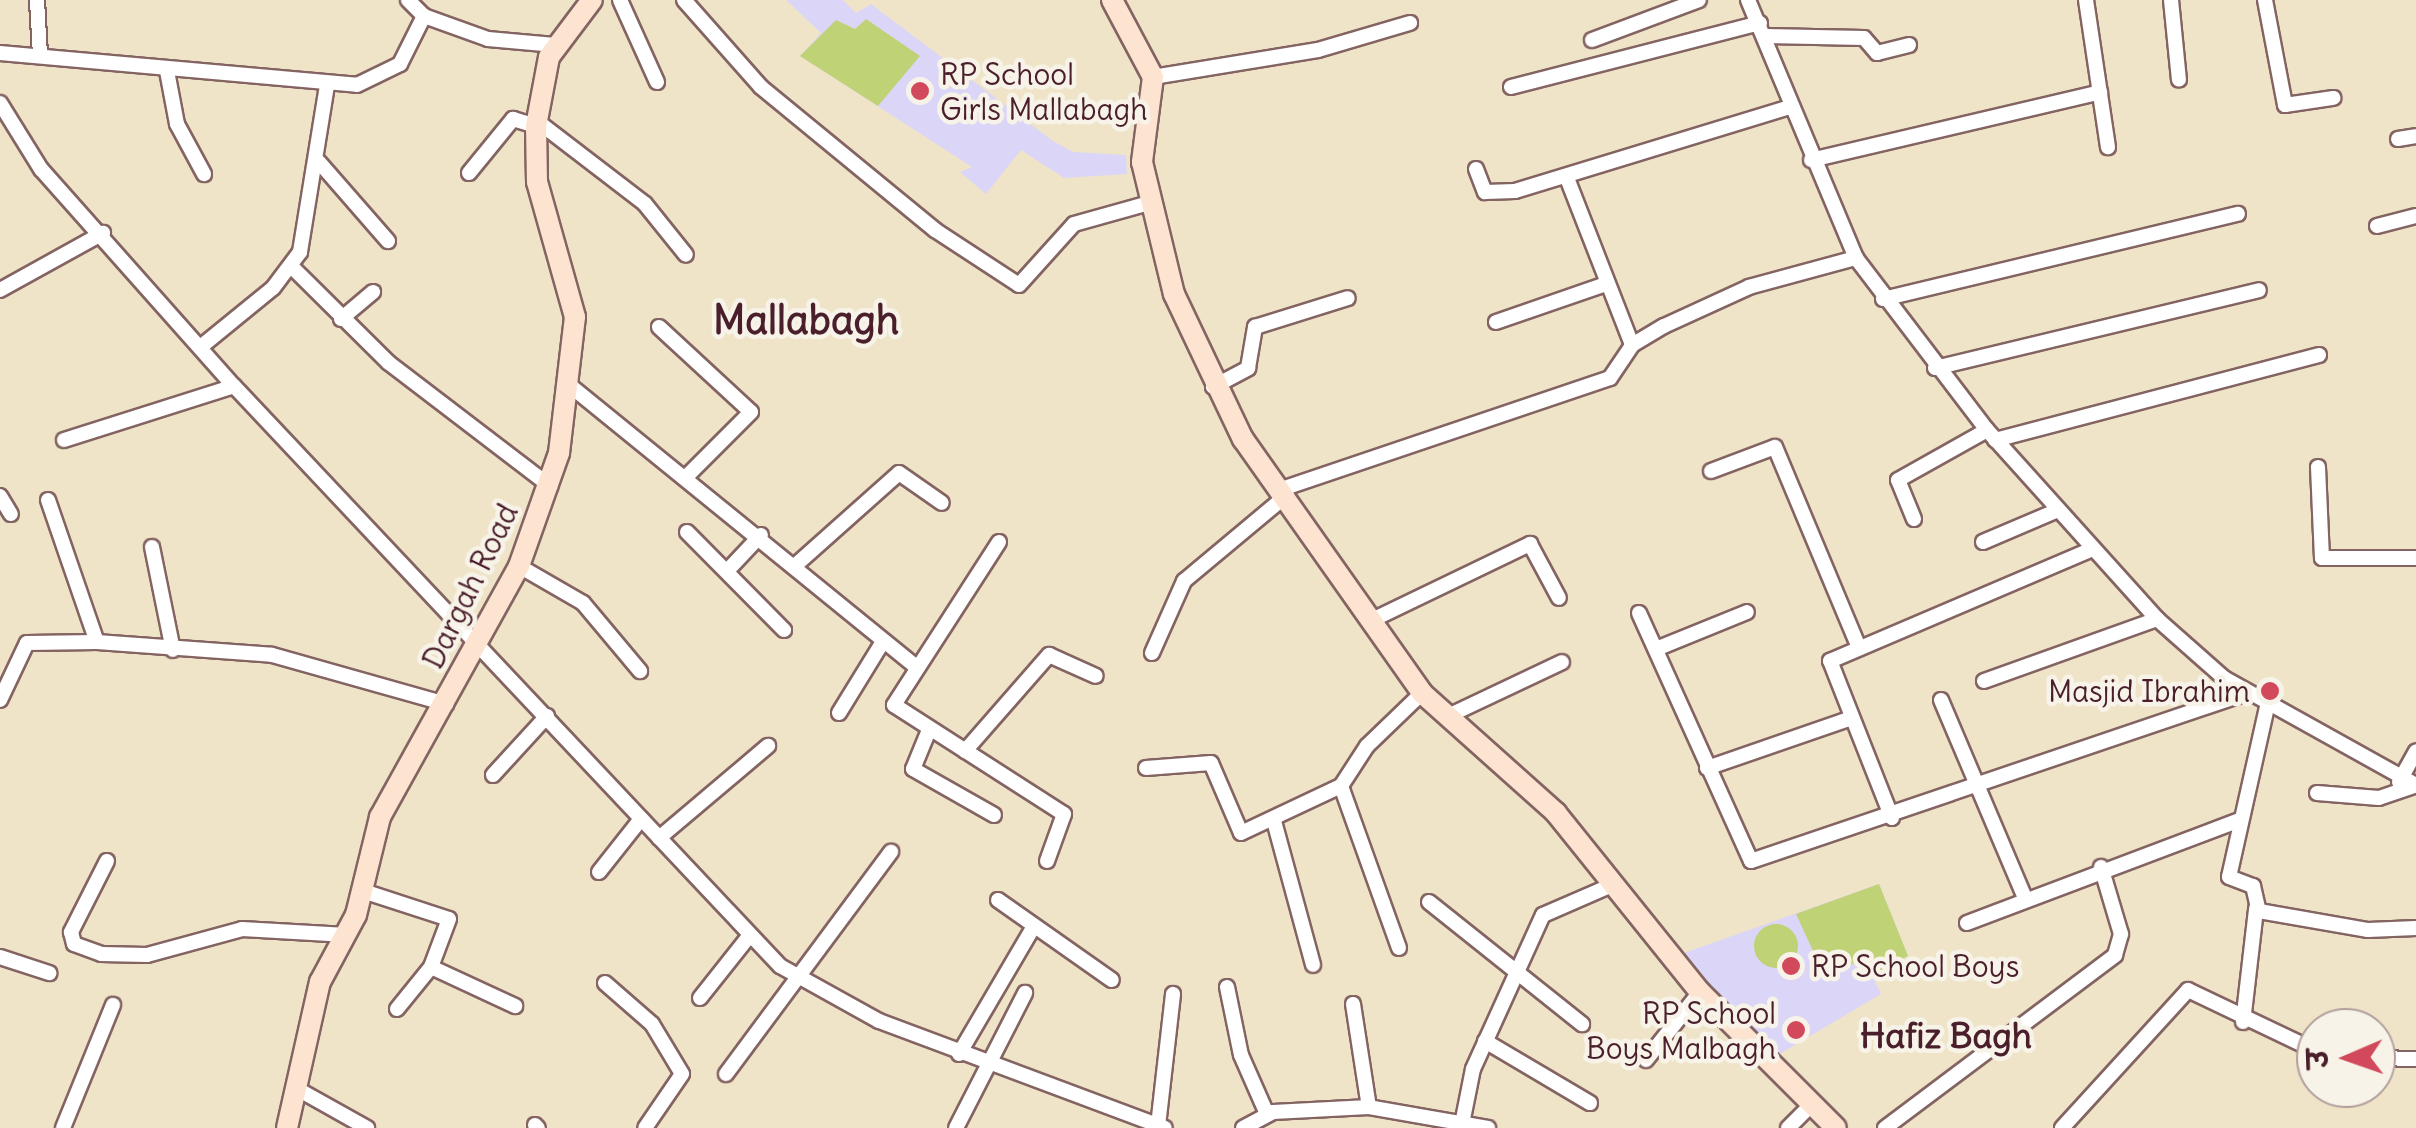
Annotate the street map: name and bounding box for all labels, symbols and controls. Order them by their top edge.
place label: RP School Girls Mallabagh [940,56,1148,126]
marker: RP School Girls Mallabagh [909,80,931,102]
district label: Mallabagh [713,296,899,344]
street label: Dargah Road [415,498,525,674]
place label: Masjid Ibrahim [2048,673,2250,709]
marker: Masjid Ibrahim [2259,680,2281,702]
place label: RP School Boys [1811,948,2019,984]
marker: RP School Boys [1780,955,1802,977]
place label: RP School Boys Malbagh [1586,995,1776,1066]
north arrow [2296,1008,2396,1108]
district label: Hafiz Bagh [1860,1014,2032,1056]
marker: RP School Boys Malbagh [1785,1019,1807,1041]
text: उ [2300,1049,2336,1069]

